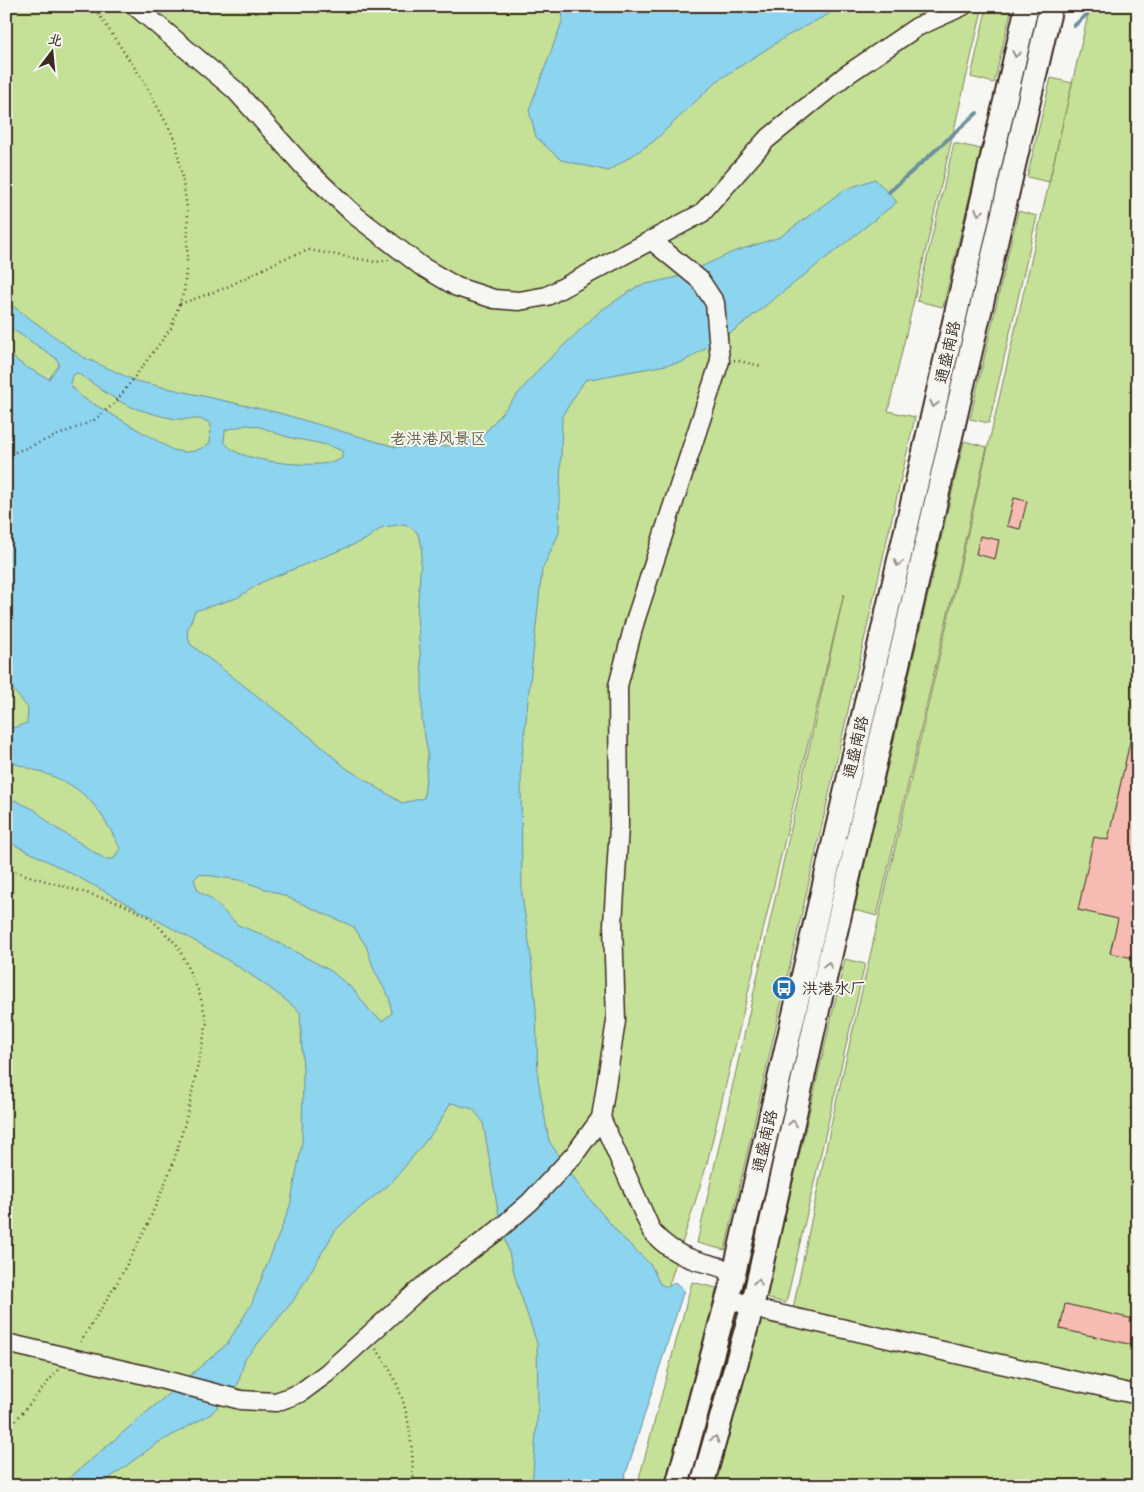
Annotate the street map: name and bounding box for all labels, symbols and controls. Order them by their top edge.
north arrow [28,28,78,78]
text: 北 [46,29,65,53]
one-way arrow [1011,49,1022,58]
one-way arrow [974,208,985,216]
street label: 通盛南路 [930,319,968,386]
one-way arrow [929,400,940,409]
park label: 老洪港风景区 [390,428,486,452]
one-way arrow [893,558,904,567]
street label: 通盛南路 [838,714,876,781]
one-way arrow [822,960,833,969]
bus stop icon: 洪港水厂 [771,975,797,1001]
place label: 洪港水厂 [802,978,866,1002]
street label: 通盛南路 [747,1108,785,1175]
one-way arrow [787,1119,798,1128]
one-way arrow [752,1278,763,1287]
one-way arrow [709,1434,720,1443]

